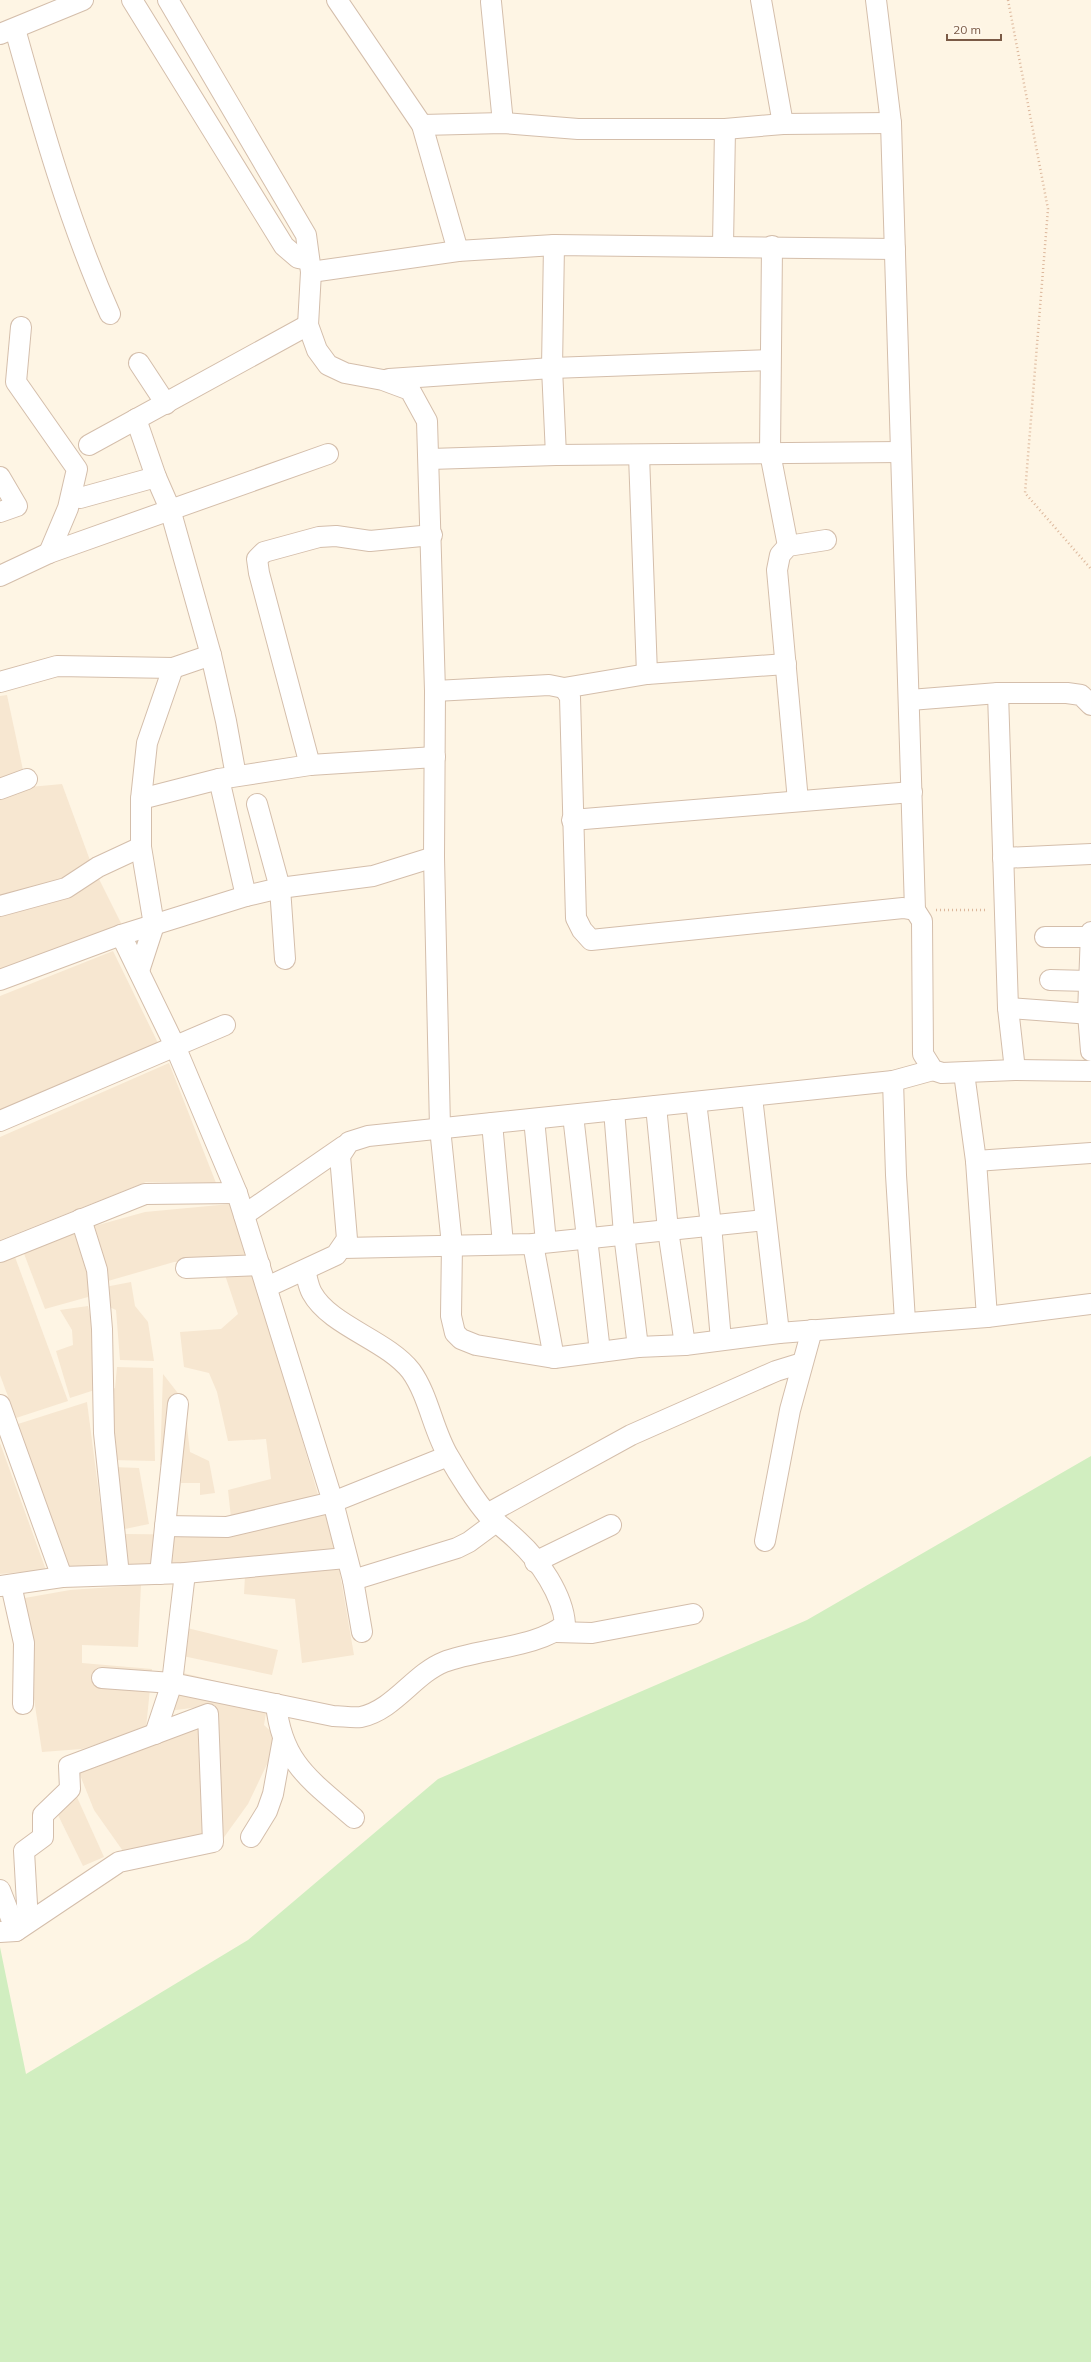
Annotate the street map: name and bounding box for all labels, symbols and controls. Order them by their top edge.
scale bar [947,16,1001,42]
text: 20 m [953,22,981,37]

